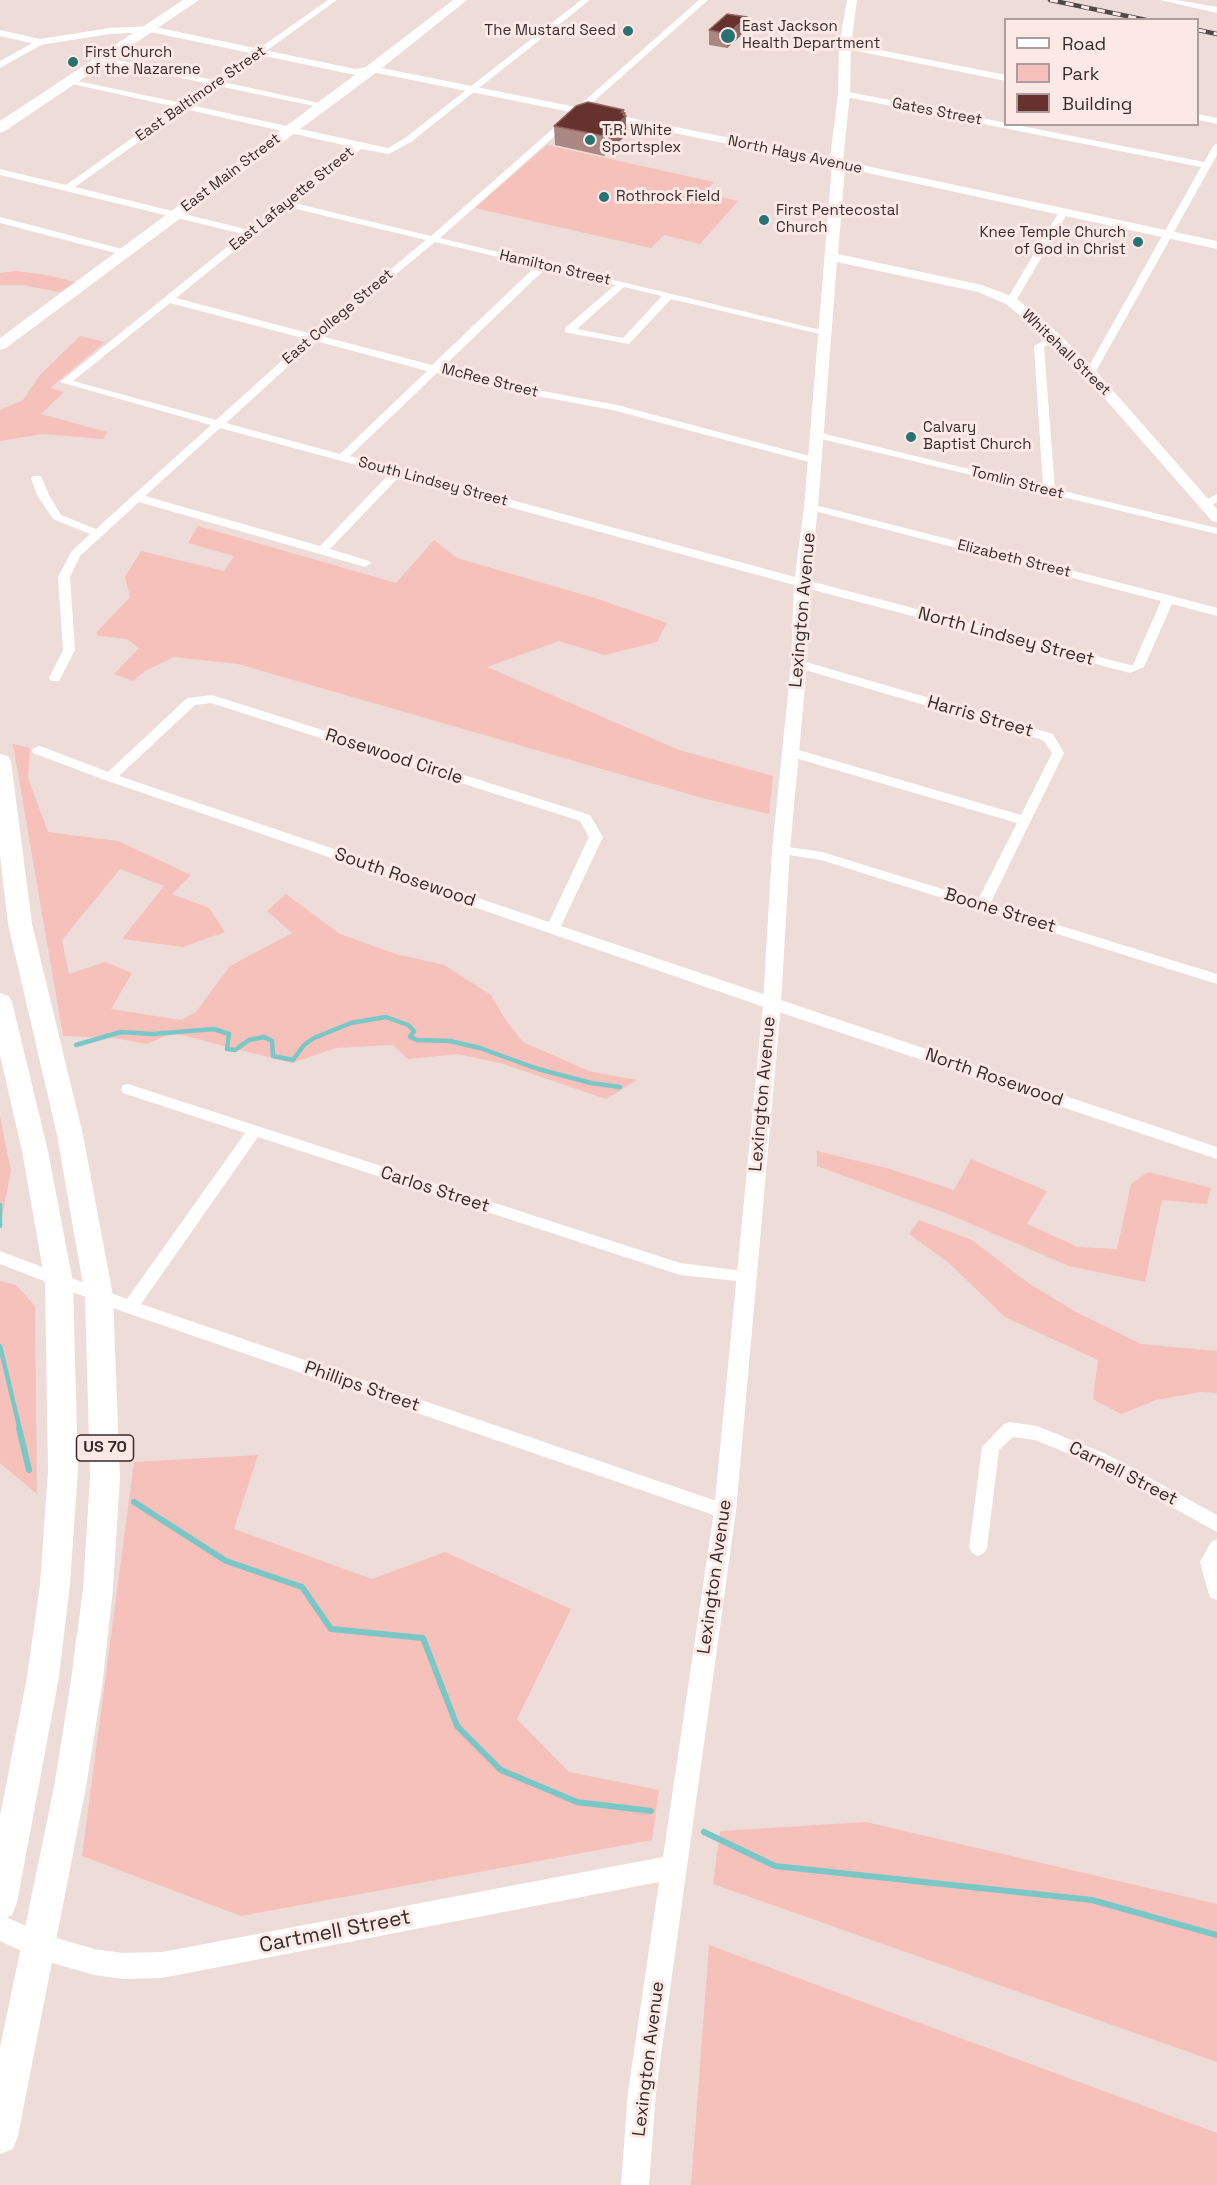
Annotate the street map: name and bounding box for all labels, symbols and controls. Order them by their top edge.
place label: East Jackson Health Department [742,18,880,53]
legend [1004,18,1199,126]
place label: The Mustard Seed [484,22,616,40]
marker: The Mustard Seed [621,24,635,38]
marker: East Jackson Health Department [719,27,737,45]
text: Road [1062,32,1106,55]
street label: East Baltimore Street [133,42,269,146]
place label: First Church of the Nazarene [85,44,201,79]
marker: First Church of the Nazarene [66,55,80,69]
text: Park [1062,62,1099,85]
text: Building [1062,92,1132,115]
street label: Gates Street [891,94,983,130]
place label: T.R. White Sportsplex [602,122,681,157]
street label: East Main Street [178,130,284,216]
street label: North Hays Avenue [726,132,864,178]
marker: T.R. White Sportsplex [583,133,597,147]
street label: East Lafayette Street [226,143,358,255]
place label: Rothrock Field [616,188,720,206]
marker: Rothrock Field [597,190,611,204]
place label: First Pentecostal Church [776,202,899,237]
marker: First Pentecostal Church [757,213,771,227]
place label: Knee Temple Church of God in Christ [979,224,1126,259]
marker: Knee Temple Church of God in Christ [1131,235,1145,249]
street label: Hamilton Street [498,246,612,290]
street label: East College Street [279,265,397,369]
street label: Whitehall Street [1018,306,1114,400]
street label: McRee Street [440,360,540,402]
place label: Calvary Baptist Church [923,419,1031,454]
marker: Calvary Baptist Church [904,430,918,444]
street label: South Lindsey Street [356,453,510,511]
street label: Tomlin Street [968,463,1066,503]
street label: Lexington Avenue [785,531,821,689]
street label: Elizabeth Street [955,536,1073,582]
street label: North Lindsey Street [916,603,1096,671]
street label: Harris Street [925,692,1035,742]
street label: Rosewood Circle [322,725,466,789]
street label: South Rosewood [332,844,478,912]
street label: Boone Street [942,884,1058,938]
street label: Lexington Avenue [745,1015,781,1173]
street label: North Rosewood [922,1044,1066,1112]
street label: Carlos Street [378,1162,492,1218]
street label: Phillips Street [302,1357,422,1417]
road number: US 70 [76,1435,134,1461]
street label: Carnell Street [1065,1437,1181,1511]
street label: Lexington Avenue [693,1498,737,1656]
street label: Cartmell Street [257,1905,413,1959]
street label: Lexington Avenue [629,1980,669,2138]

